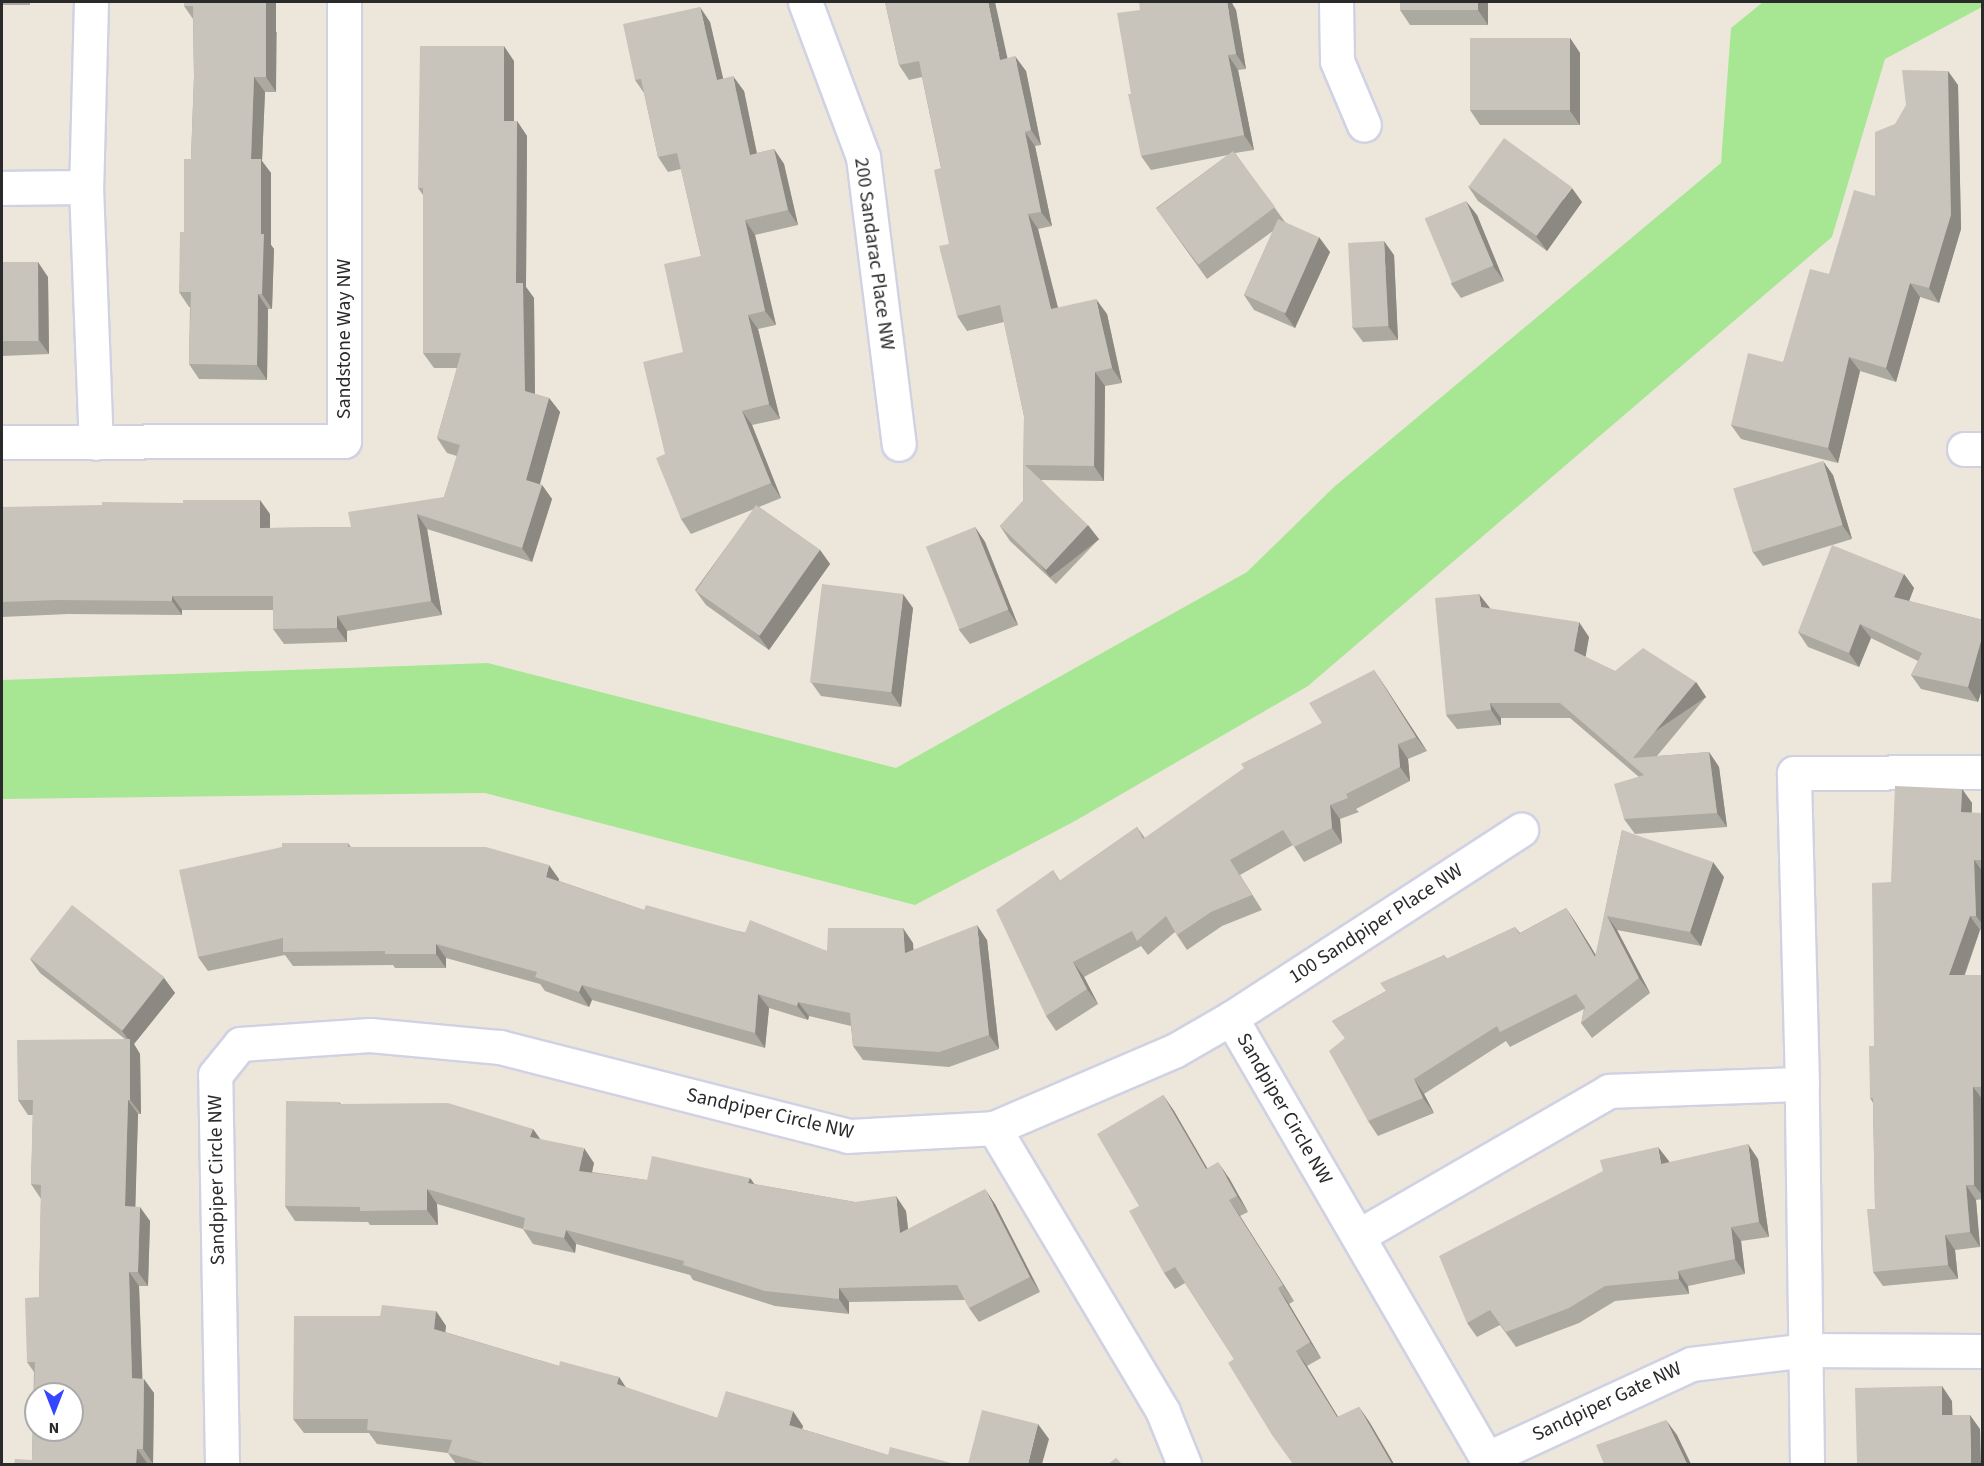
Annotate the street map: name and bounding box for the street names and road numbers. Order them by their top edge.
street label: 200 Sandarac Place NW [849,156,899,352]
street label: Sandstone Way NW [332,259,356,419]
street label: 100 Sandpiper Place NW [1285,859,1467,989]
street label: Sandpiper Circle NW [1231,1029,1337,1189]
street label: Sandpiper Circle NW [684,1083,856,1145]
street label: Sandpiper Circle NW [204,1094,230,1266]
street label: Sandpiper Gate NW [1529,1357,1685,1447]

